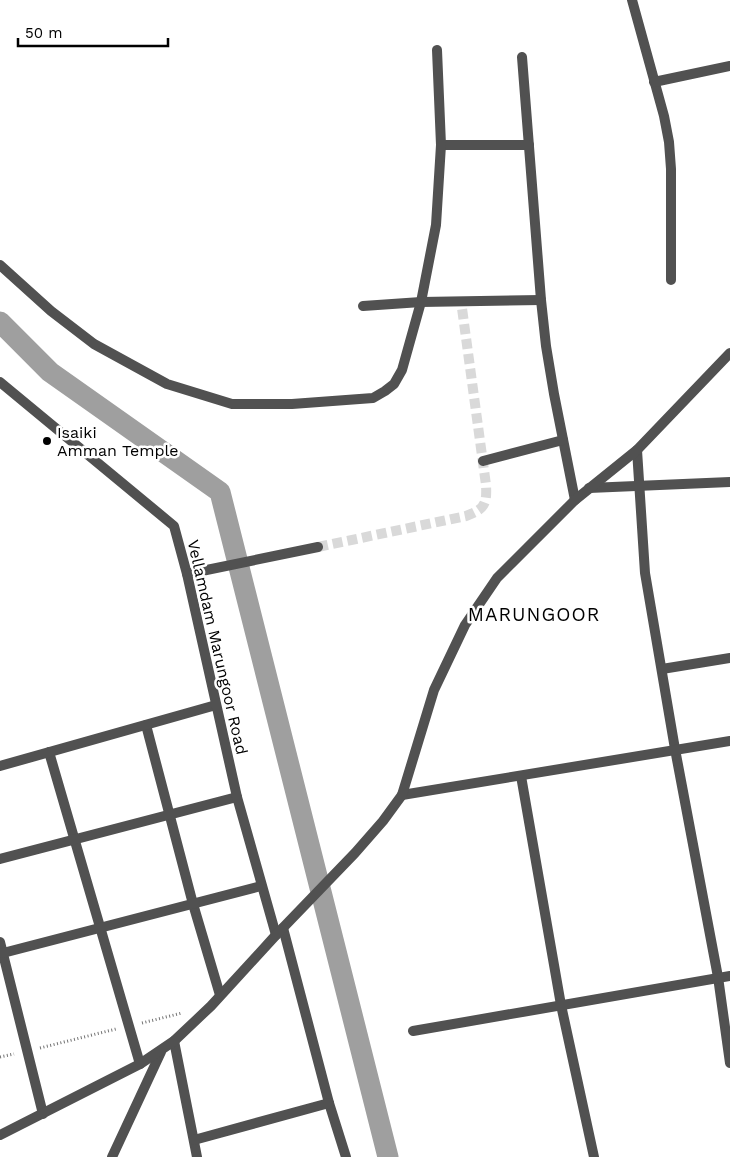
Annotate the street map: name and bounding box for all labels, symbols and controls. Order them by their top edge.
scale bar [18,15,168,47]
text: 50 m [25,24,62,42]
place label: Isaiki Amman Temple [57,423,179,460]
marker: Isaiki Amman Temple [41,435,53,447]
street label: Vellamdam Marungoor Road [184,538,252,756]
district label: MARUNGOOR [468,603,600,626]

